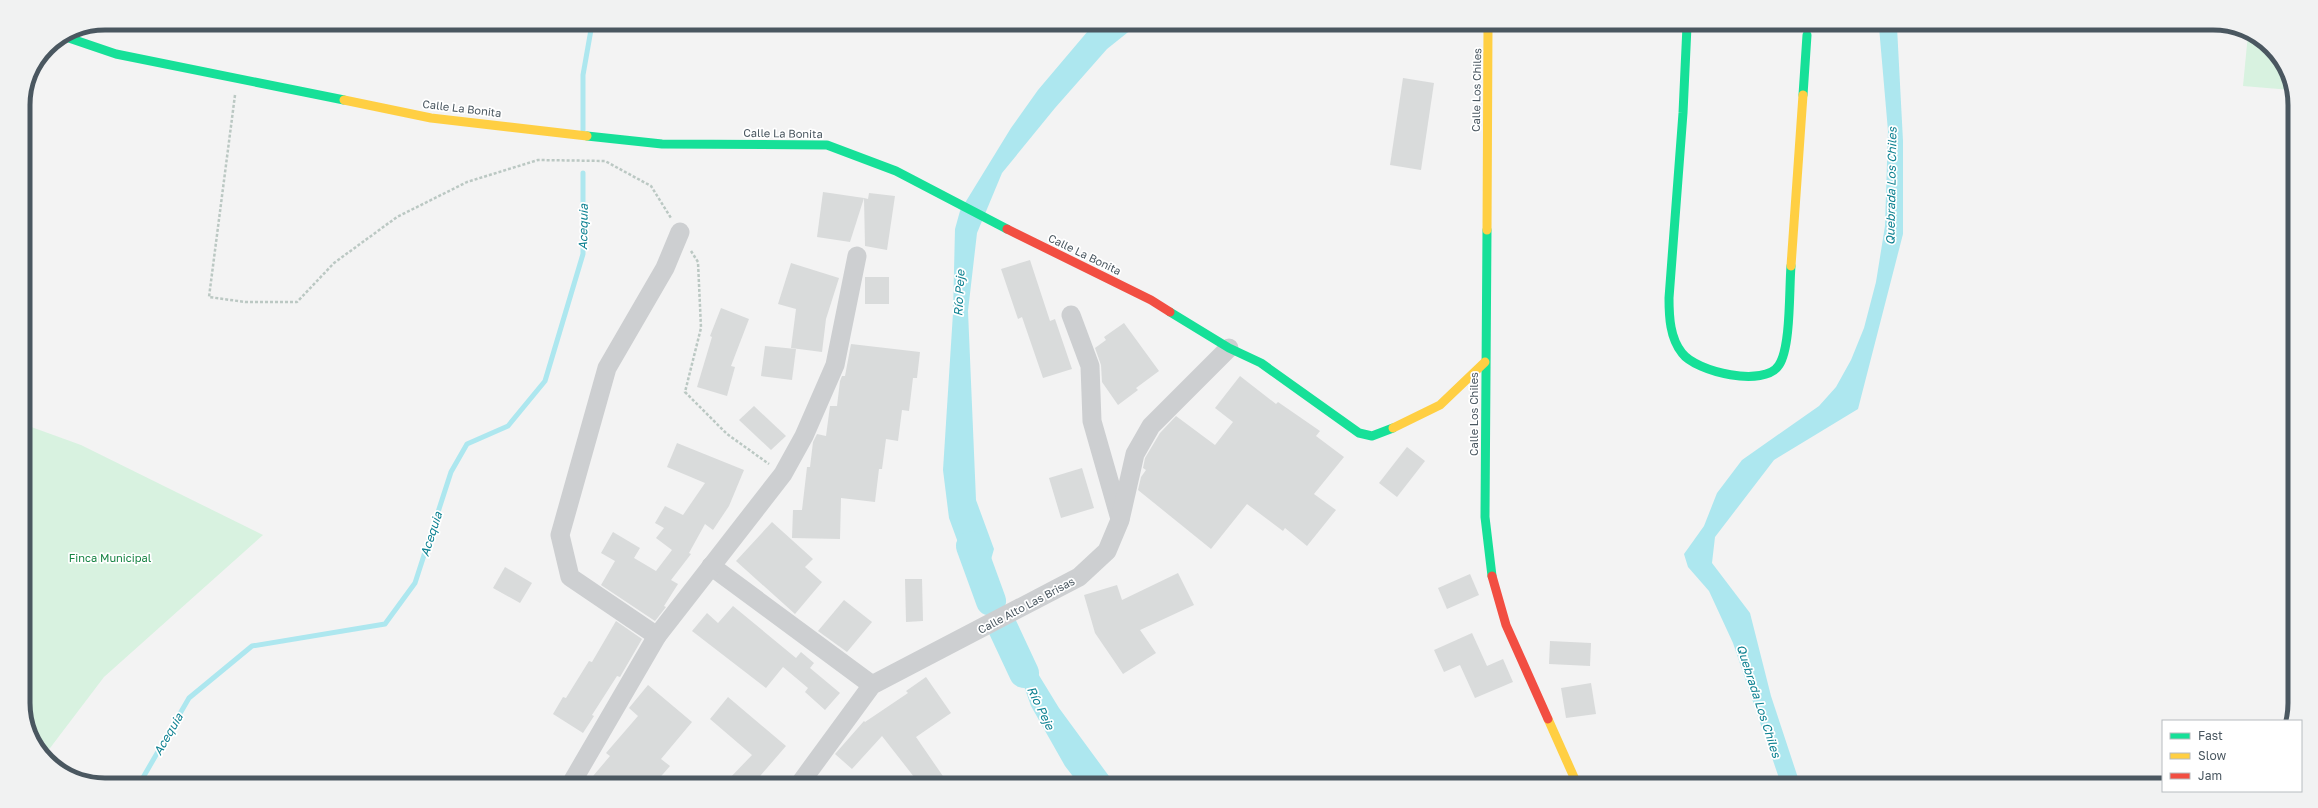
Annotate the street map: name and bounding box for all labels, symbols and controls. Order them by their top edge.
street label: Calle Los Chiles [1469,48,1483,132]
street label: Calle La Bonita [422,97,502,119]
street label: Calle La Bonita [743,126,823,140]
water label: Quebrada Los Chiles [1882,126,1900,245]
water label: Acequia [575,203,591,250]
street label: Calle La Bonita [1046,231,1124,277]
water label: Río Peje [950,268,968,317]
street label: Calle Los Chiles [1467,372,1480,456]
water label: Acequia [417,509,446,558]
park label: Finca Municipal [69,551,152,564]
street label: Calle Alto Las Brisas [975,574,1077,636]
water label: Quebrada Los Chiles [1734,643,1785,760]
water label: Río Peje [1024,684,1058,733]
water label: Acequia [150,709,187,758]
legend [2162,720,2302,792]
text: Fast [2198,728,2223,743]
text: Slow [2198,748,2226,763]
text: Jam [2198,768,2222,783]

